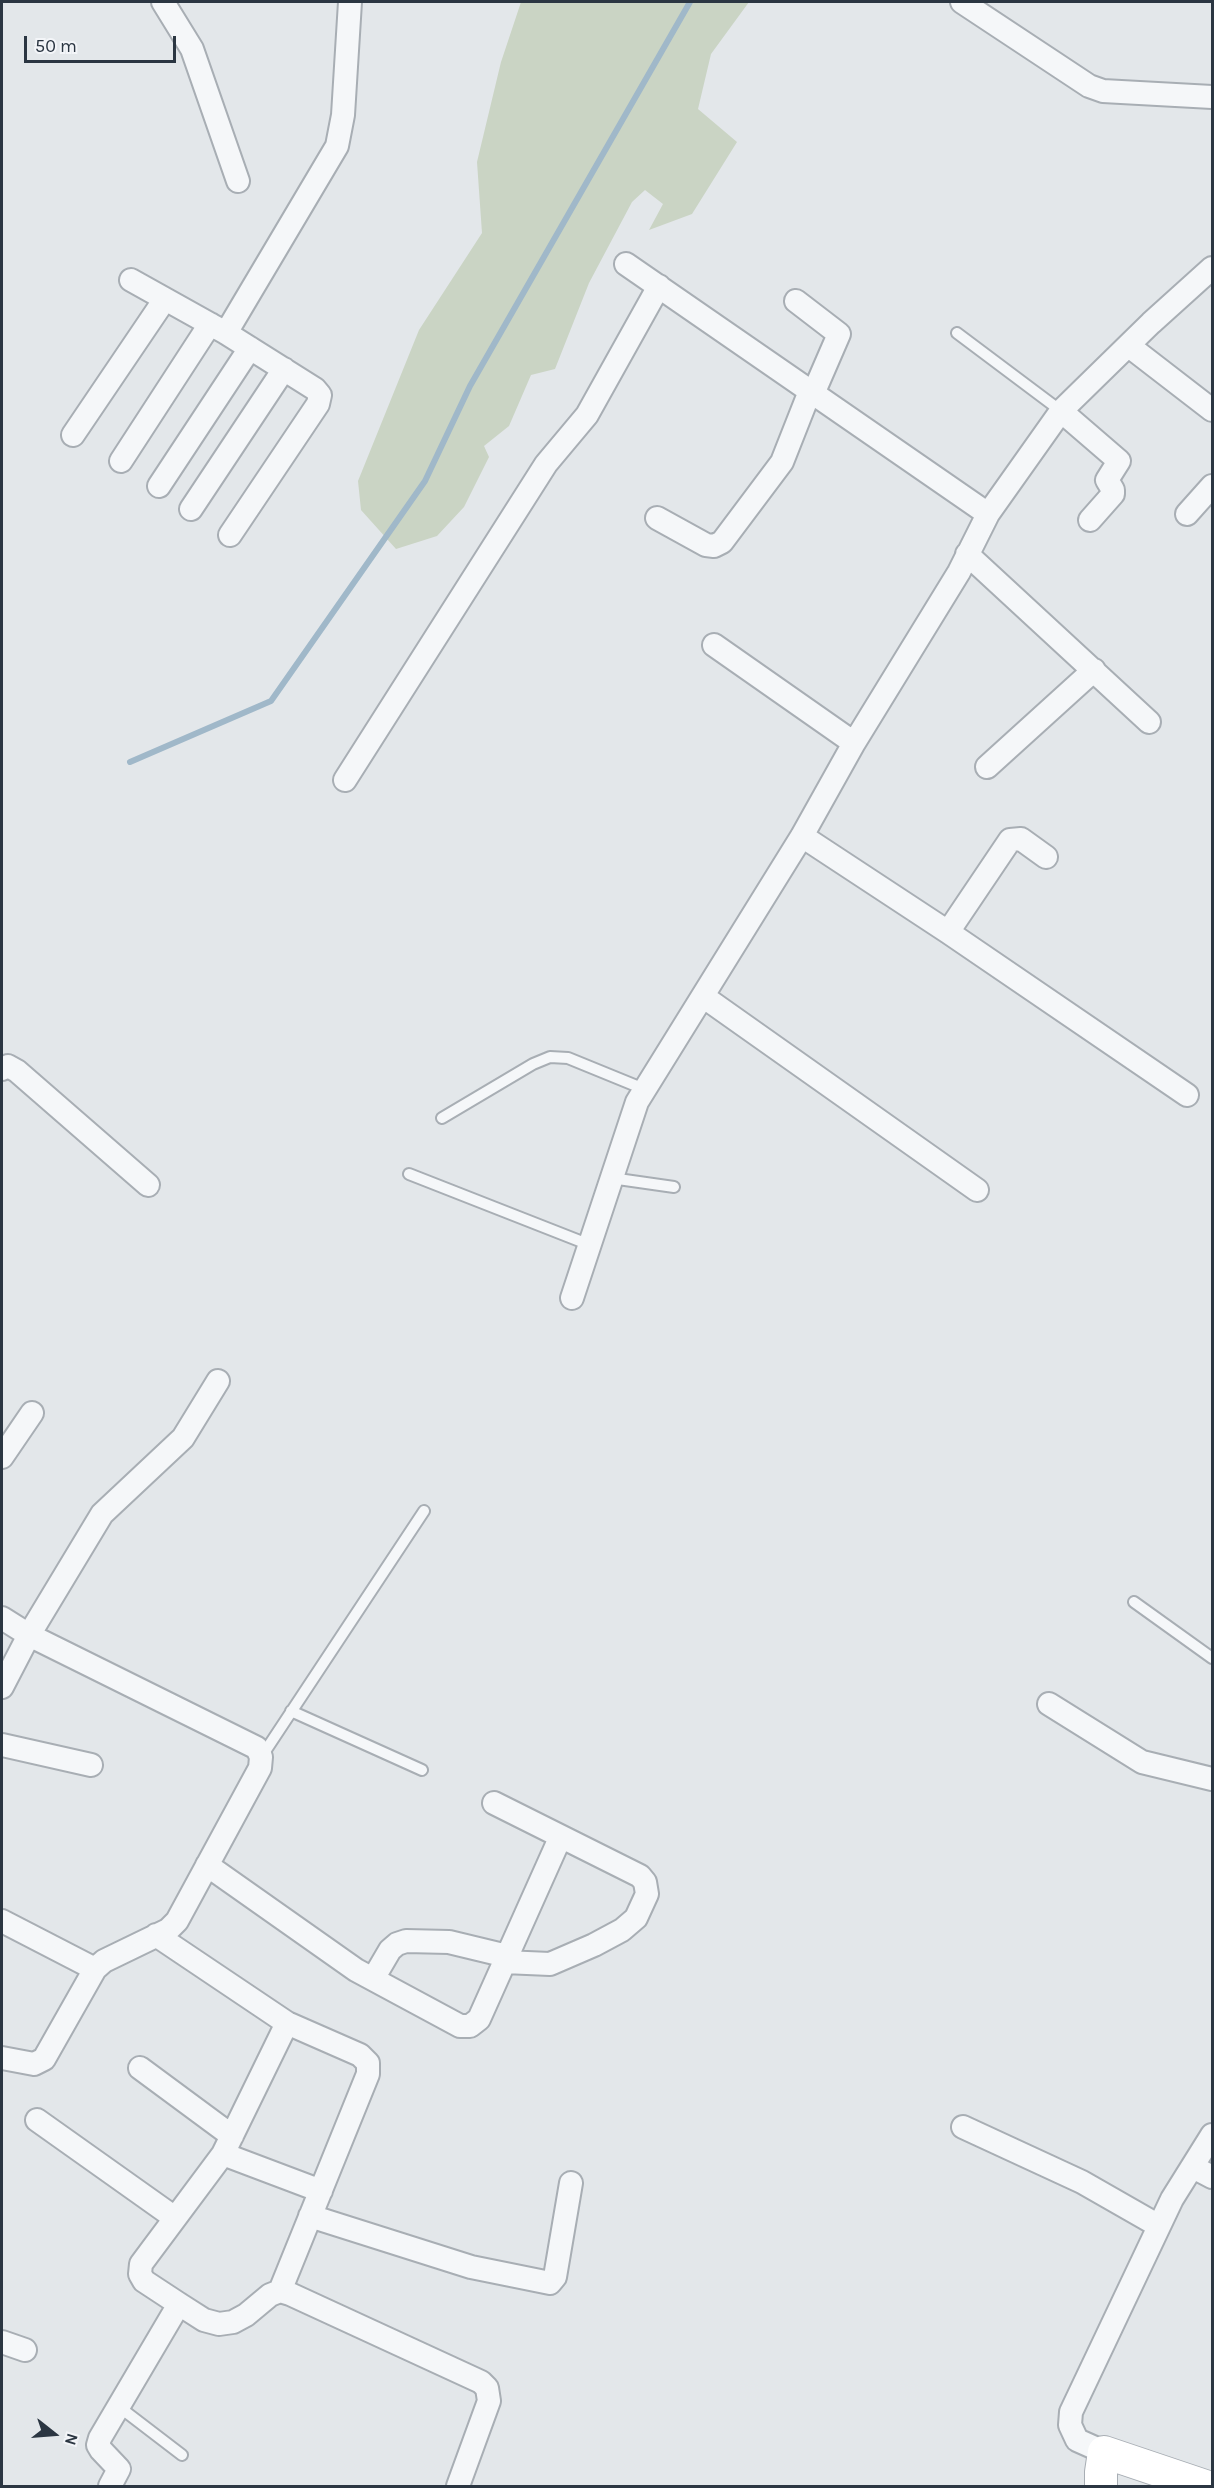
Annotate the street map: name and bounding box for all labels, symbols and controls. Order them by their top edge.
scale bar [27,24,178,62]
text: 50 m [35,35,77,57]
north arrow [24,2404,84,2464]
text: N [61,2431,82,2448]

